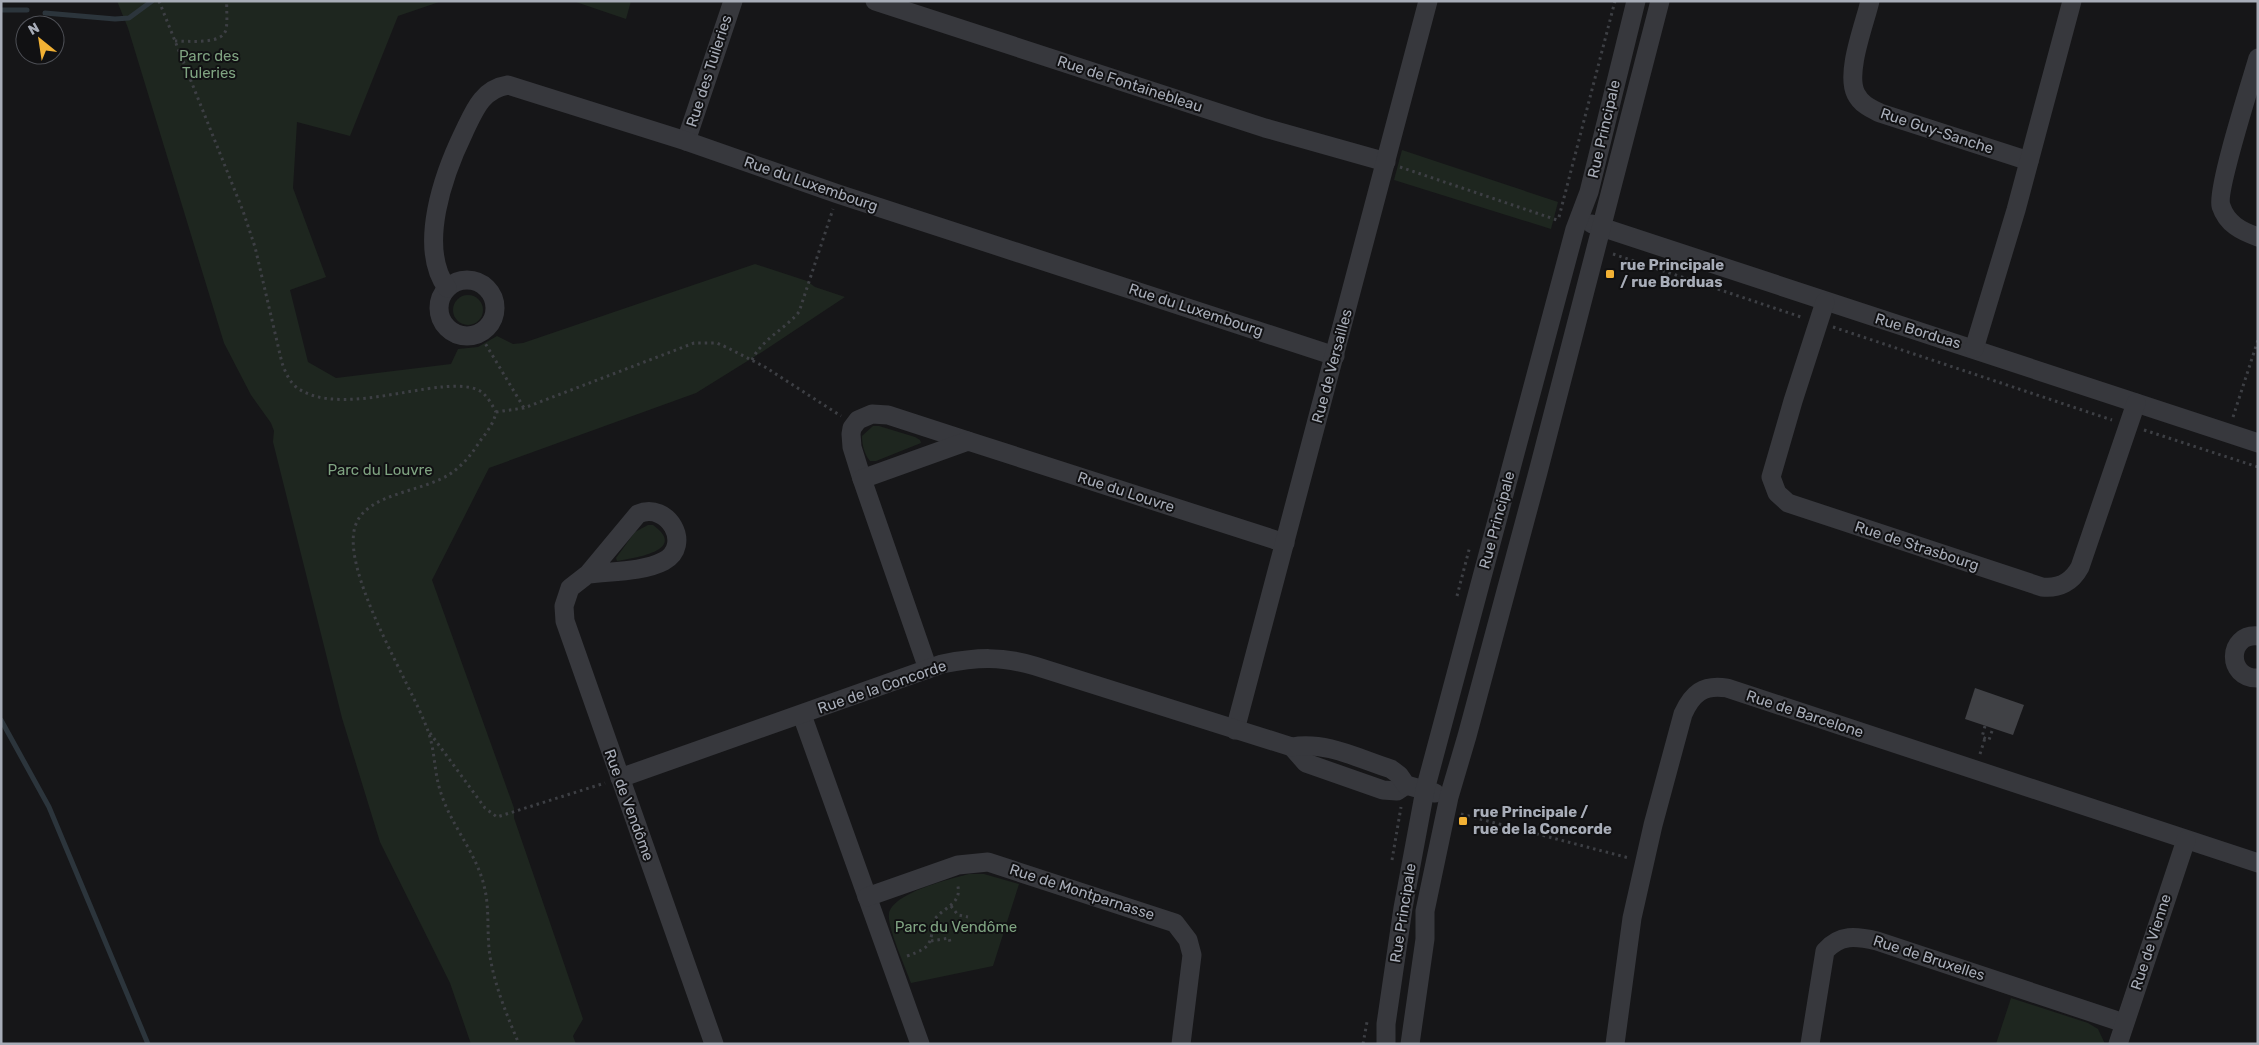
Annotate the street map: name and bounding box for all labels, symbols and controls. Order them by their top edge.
street label: Rue des Tuileries [682,12,736,129]
north arrow [15,15,65,65]
text: N [25,19,42,39]
park label: Parc des Tuleries [179,47,239,82]
street label: Rue de Fontainebleau [1055,52,1205,116]
street label: Rue Principale [1584,78,1624,180]
street label: Rue Guy-Sanche [1878,104,1996,158]
street label: Rue du Luxembourg [742,153,880,215]
place label: rue Principale / rue Borduas [1620,256,1724,291]
marker: rue Principale / rue Borduas [1604,268,1616,280]
street label: Rue du Luxembourg [1126,280,1266,340]
street label: Rue de Versailles [1308,307,1356,425]
street label: Rue Borduas [1873,309,1964,353]
park label: Parc du Louvre [327,461,433,479]
street label: Rue du Louvre [1075,468,1177,516]
street label: Rue Principale [1475,469,1519,571]
street label: Rue de Strasbourg [1853,517,1981,575]
street label: Rue de la Concorde [815,657,949,717]
street label: Rue de Barcelone [1744,687,1866,741]
street label: Rue de Vendôme [600,747,658,863]
place label: rue Principale / rue de la Concorde [1473,803,1612,838]
marker: rue Principale / rue de la Concorde [1457,815,1469,827]
street label: Rue de Montparnasse [1007,860,1157,924]
street label: Rue Principale [1386,862,1420,964]
street label: Rue de Vienne [2127,892,2175,992]
park label: Parc du Vendôme [895,918,1017,936]
street label: Rue de Bruxelles [1871,931,1987,985]

